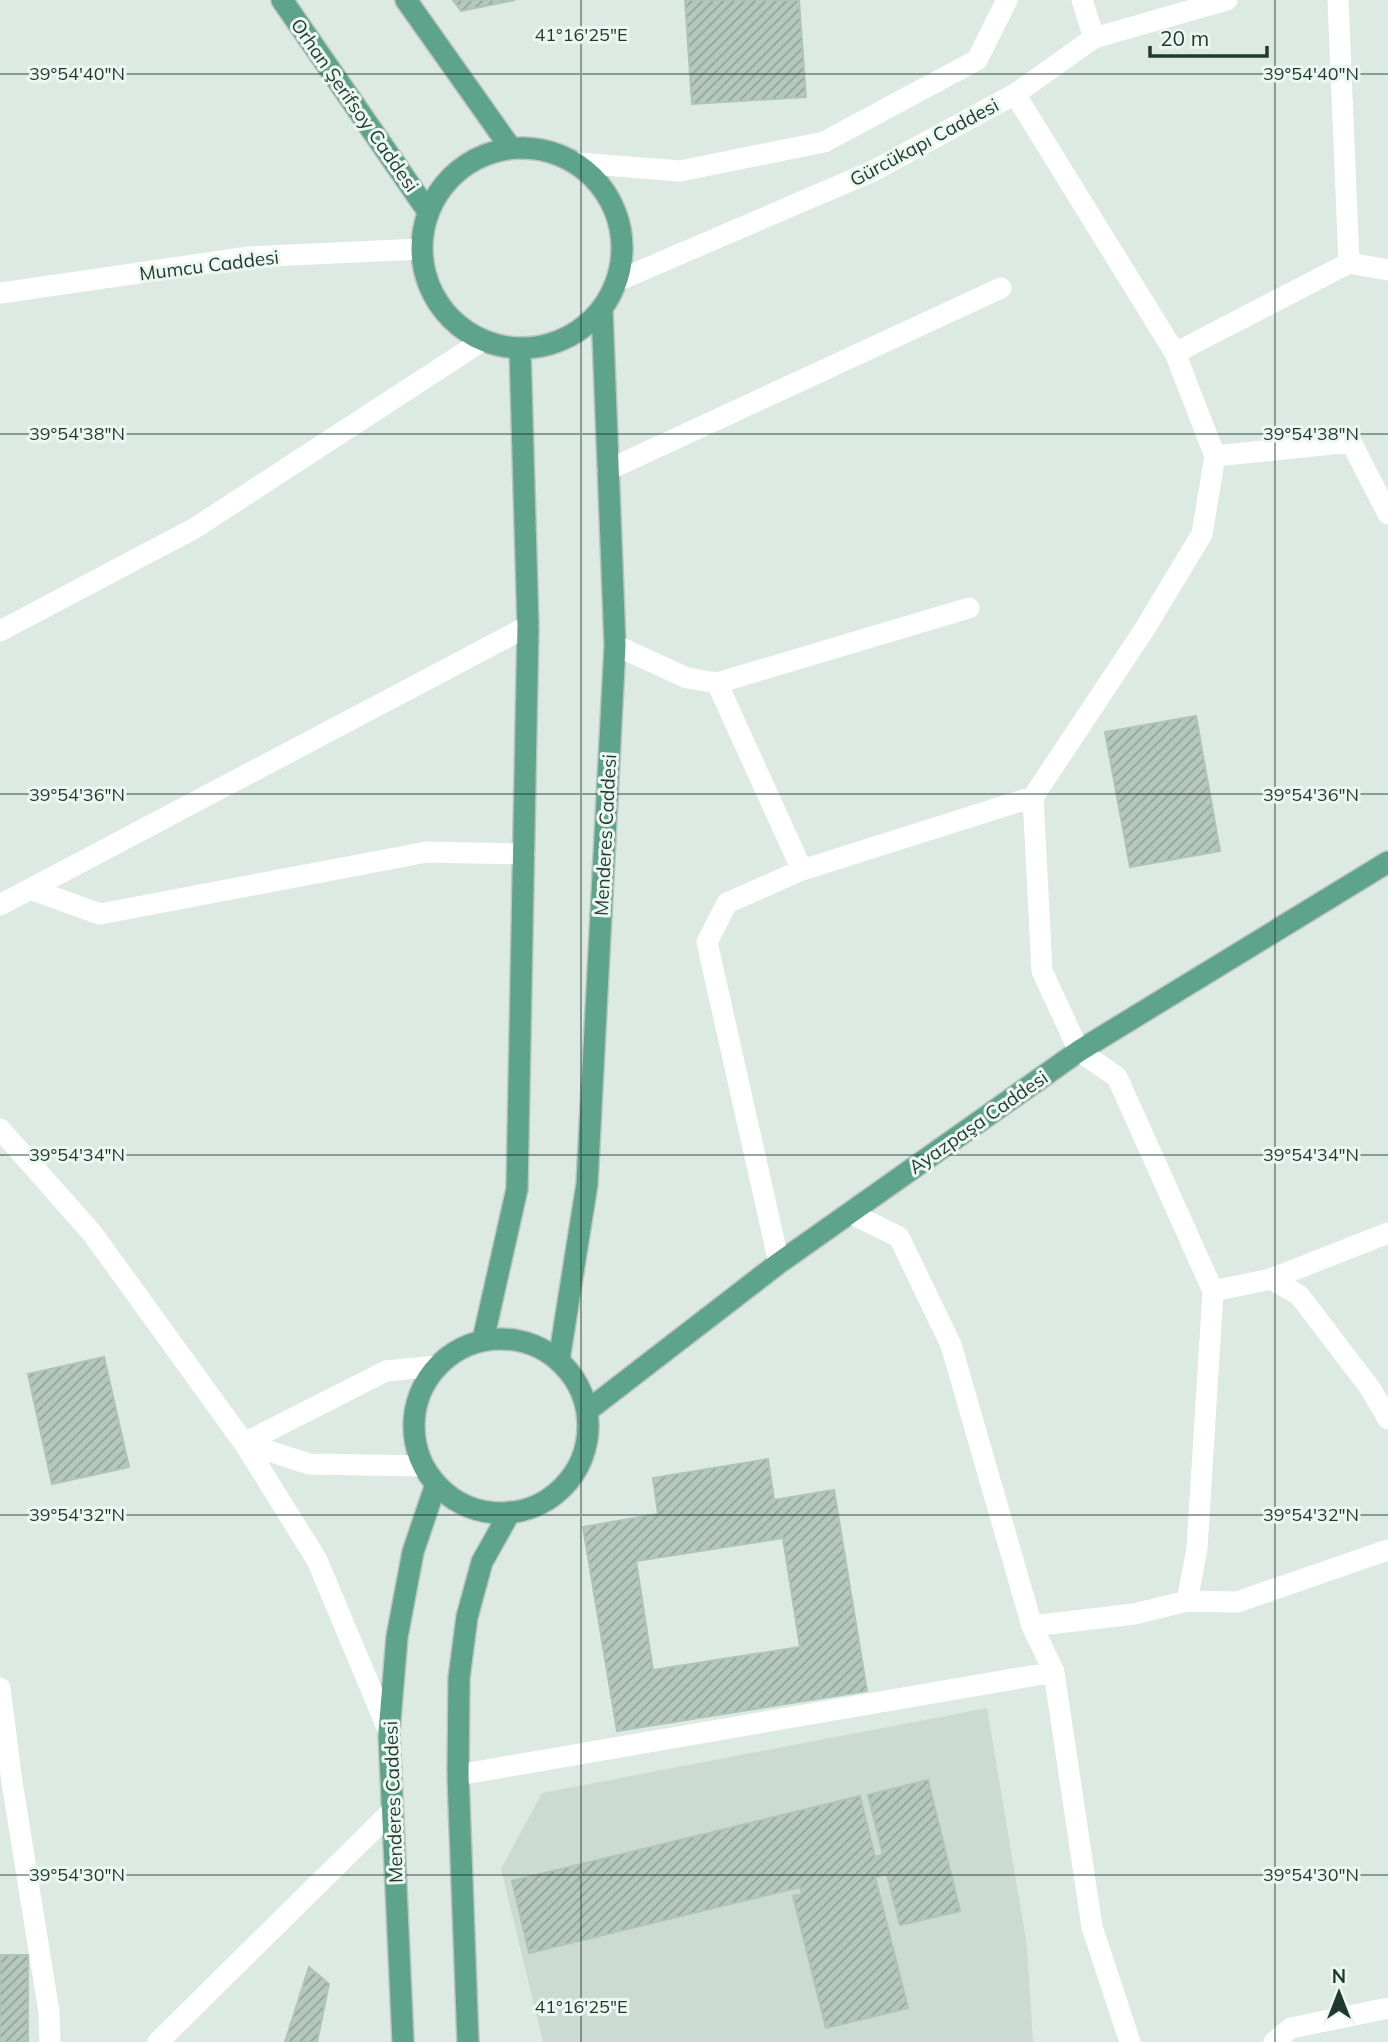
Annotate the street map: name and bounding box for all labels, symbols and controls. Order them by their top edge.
street label: Orhan Şerifsoy Caddesi [286,14,424,196]
scale bar [1150,14,1267,58]
text: 41°16'25"E [534,23,628,46]
text: 20 m [1160,25,1209,51]
text: 39°54'40"N [29,62,125,85]
text: 39°54'40"N [1263,62,1359,85]
street label: Gürcükapı Caddesi [845,93,1003,191]
street label: Mumcu Caddesi [138,245,280,285]
text: 39°54'38"N [29,422,125,445]
text: 39°54'38"N [1263,422,1359,445]
street label: Menderes Caddesi [589,753,621,917]
text: 39°54'36"N [29,783,125,806]
text: 39°54'36"N [1263,783,1359,806]
street label: Ayazpaşa Caddesi [904,1065,1052,1179]
text: 39°54'34"N [29,1143,125,1166]
text: 39°54'34"N [1263,1143,1359,1166]
text: 39°54'32"N [29,1503,125,1526]
text: 39°54'32"N [1263,1503,1359,1526]
street label: Menderes Caddesi [378,1721,408,1883]
text: 39°54'30"N [29,1863,125,1886]
text: 39°54'30"N [1263,1863,1359,1886]
north arrow [1304,1958,1374,2028]
text: N [1332,1964,1346,1988]
text: 41°16'25"E [534,1995,628,2018]

